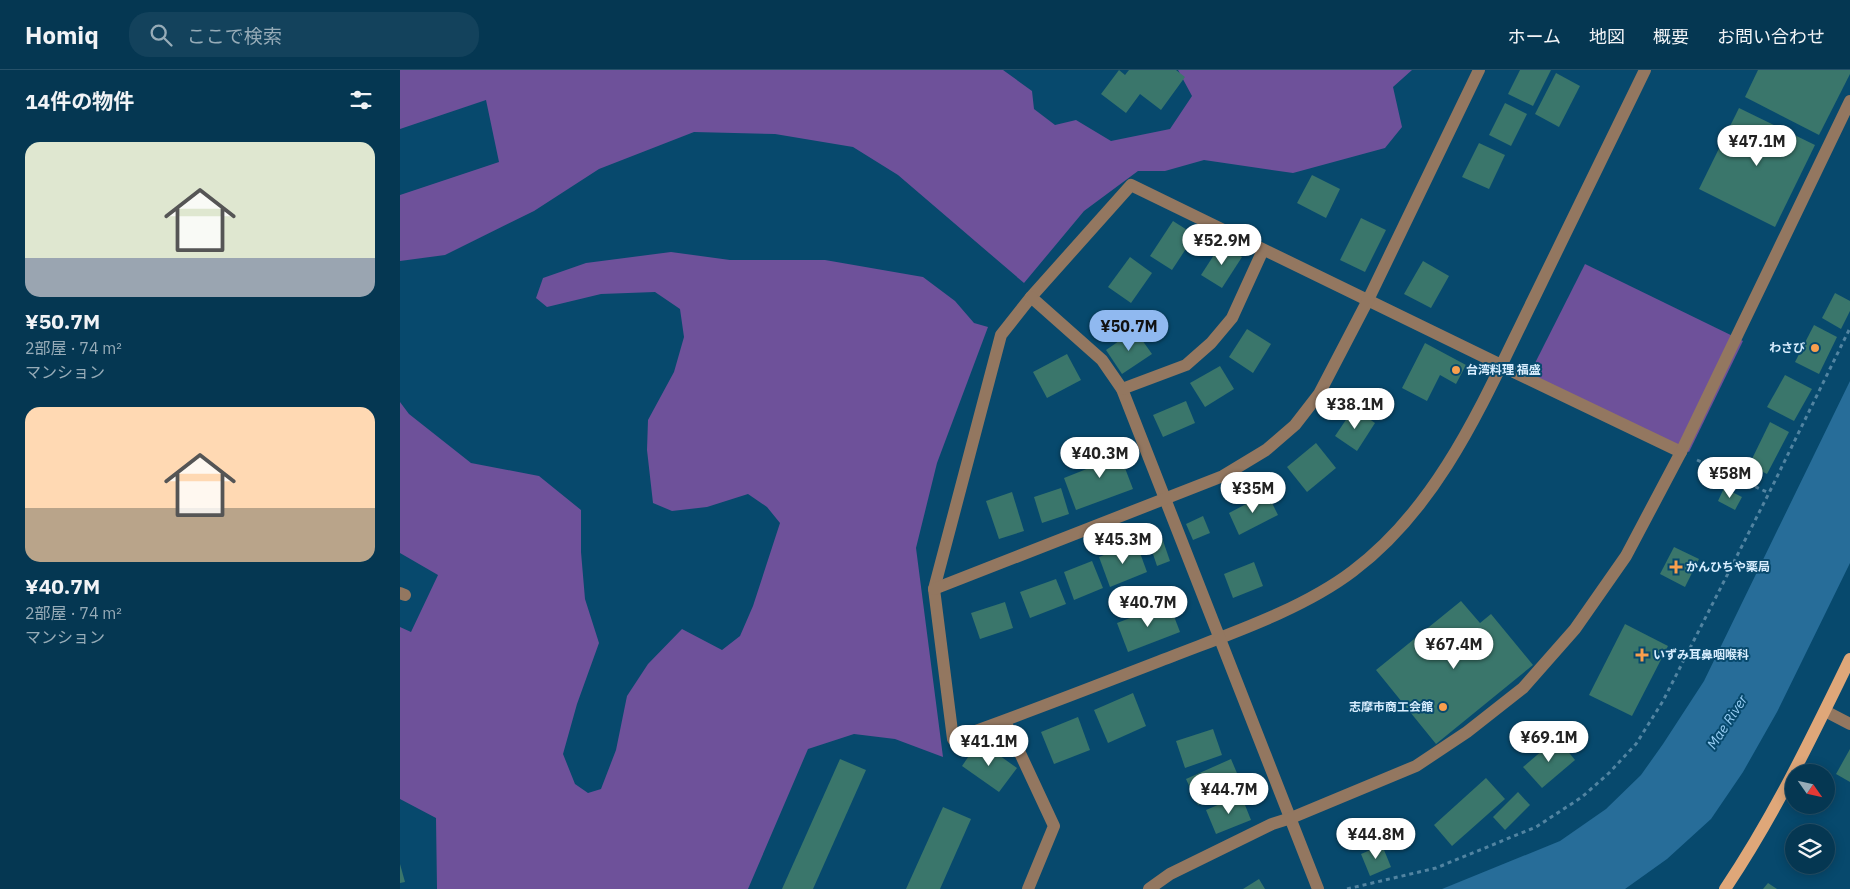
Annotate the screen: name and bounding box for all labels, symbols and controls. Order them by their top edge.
search box [129,12,479,57]
text: Homiq [25,19,99,51]
icon: search [147,21,175,49]
text: ここで検索 [187,24,282,48]
text: ホーム [1508,25,1561,48]
text: 地図 [1589,25,1625,48]
text: 概要 [1653,25,1689,48]
text: お問い合わせ [1717,25,1825,48]
icon: filters [347,86,375,114]
text: 14件の物件 [25,87,134,115]
pin: ¥47.1M [1716,124,1798,167]
text: ¥47.1M [1728,131,1786,151]
icon: home [155,175,245,265]
pin: ¥52.9M [1181,224,1263,266]
text: ¥52.9M [1193,230,1251,250]
text: ¥50.7M [25,307,100,335]
pin: ¥50.7M [1088,310,1170,352]
text: ¥50.7M [1100,316,1158,336]
text: 2部屋 · 74 m² [25,338,122,358]
place label: わさび [1769,340,1805,355]
marker: わさび [1809,342,1821,354]
text: マンション [25,362,105,382]
place label: 台湾料理 福盛 [1466,362,1541,377]
marker: 台湾料理 福盛 [1450,364,1462,376]
pin: ¥38.1M [1314,388,1396,430]
text: ¥38.1M [1326,394,1384,414]
pin: ¥40.3M [1059,436,1141,479]
icon: home [155,440,245,530]
text: ¥40.3M [1071,443,1129,463]
pin: ¥58M [1700,456,1760,499]
text: ¥58M [1709,463,1751,483]
pin: ¥35M [1223,472,1283,514]
text: ¥35M [1232,478,1274,498]
pin: ¥45.3M [1082,522,1164,565]
text: ¥45.3M [1094,529,1152,549]
place label: かんひちや薬局 [1686,559,1770,574]
marker: かんひちや薬局 [1670,561,1682,573]
text: ¥40.7M [25,572,100,600]
pin: ¥40.7M [1107,586,1189,628]
text: ¥40.7M [1119,592,1177,612]
text: 2部屋 · 74 m² [25,603,122,623]
text: マンション [25,627,105,647]
pin: ¥67.4M [1413,628,1495,670]
text: ¥67.4M [1425,634,1483,654]
place label: いずみ耳鼻咽喉科 [1653,647,1749,662]
marker: いずみ耳鼻咽喉科 [1635,648,1649,662]
water label: Mae River [1703,691,1752,752]
place label: 志摩市商工会館 [1349,699,1433,714]
marker: 志摩市商工会館 [1437,701,1449,713]
pin: ¥69.1M [1508,720,1590,763]
pin: ¥41.1M [948,724,1030,767]
text: ¥69.1M [1520,727,1578,747]
text: ¥41.1M [960,731,1018,751]
north arrow [1785,764,1835,814]
map controls [1785,764,1835,874]
pin: ¥44.7M [1188,772,1270,815]
text: ¥44.7M [1200,779,1258,799]
pin: ¥44.8M [1335,818,1417,860]
text: ¥44.8M [1347,824,1405,844]
button: layers [1785,824,1835,874]

